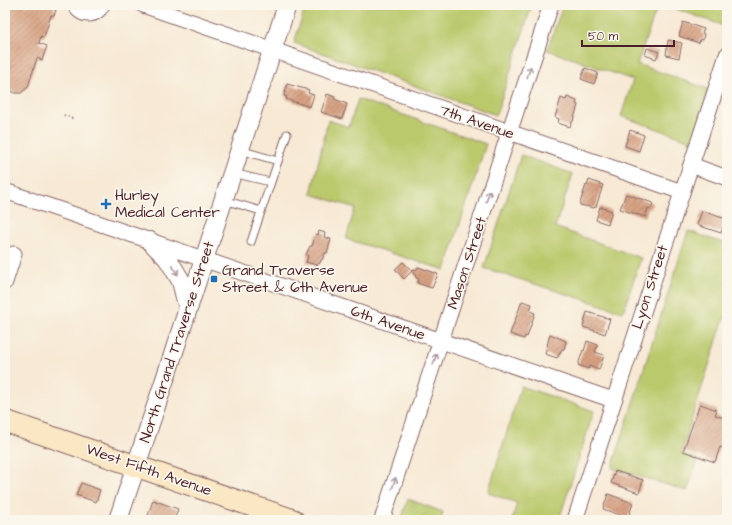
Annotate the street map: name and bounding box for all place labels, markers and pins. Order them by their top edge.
place label: Hurley Medical Center [115,185,220,223]
marker: Hurley Medical Center [100,198,112,210]
place label: Grand Traverse Street & 6th Avenue [222,260,368,298]
marker: Grand Traverse Street & 6th Avenue [209,274,219,284]

